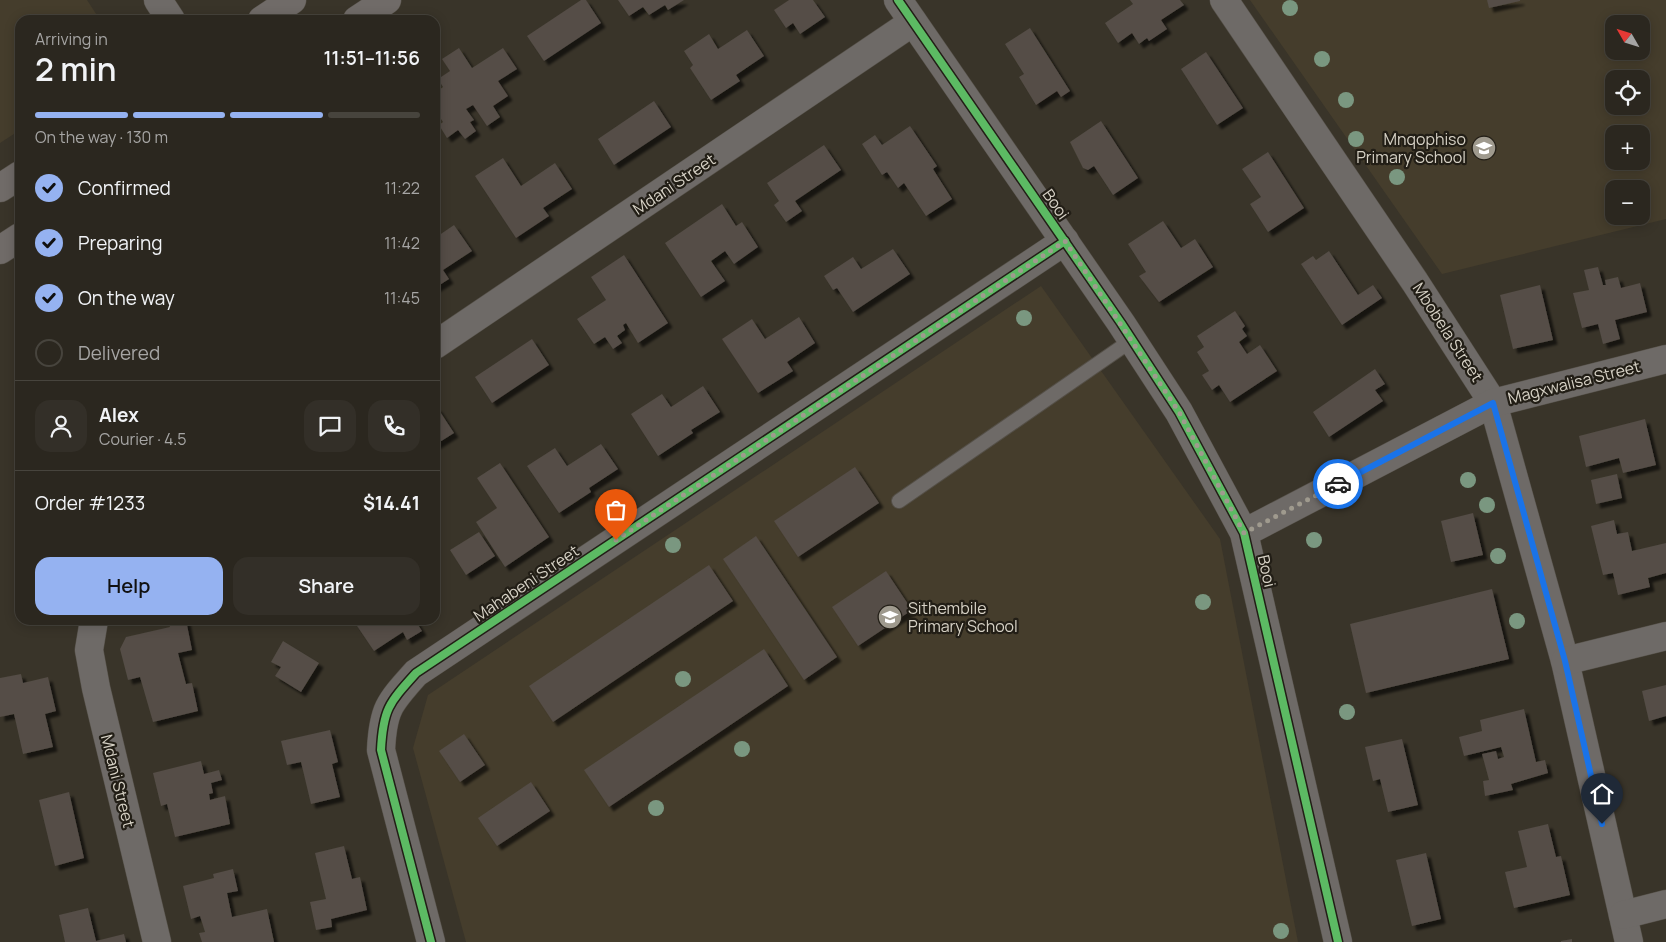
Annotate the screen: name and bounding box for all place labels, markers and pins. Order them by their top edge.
place label: Mnqophiso Primary School [1356,128,1466,168]
school or university icon: Mnqophiso Primary School [1471,135,1497,161]
pin [595,489,637,540]
place label: Sithembile Primary School [908,597,1018,637]
school or university icon: Sithembile Primary School [877,604,903,630]
pin [1581,773,1623,824]

